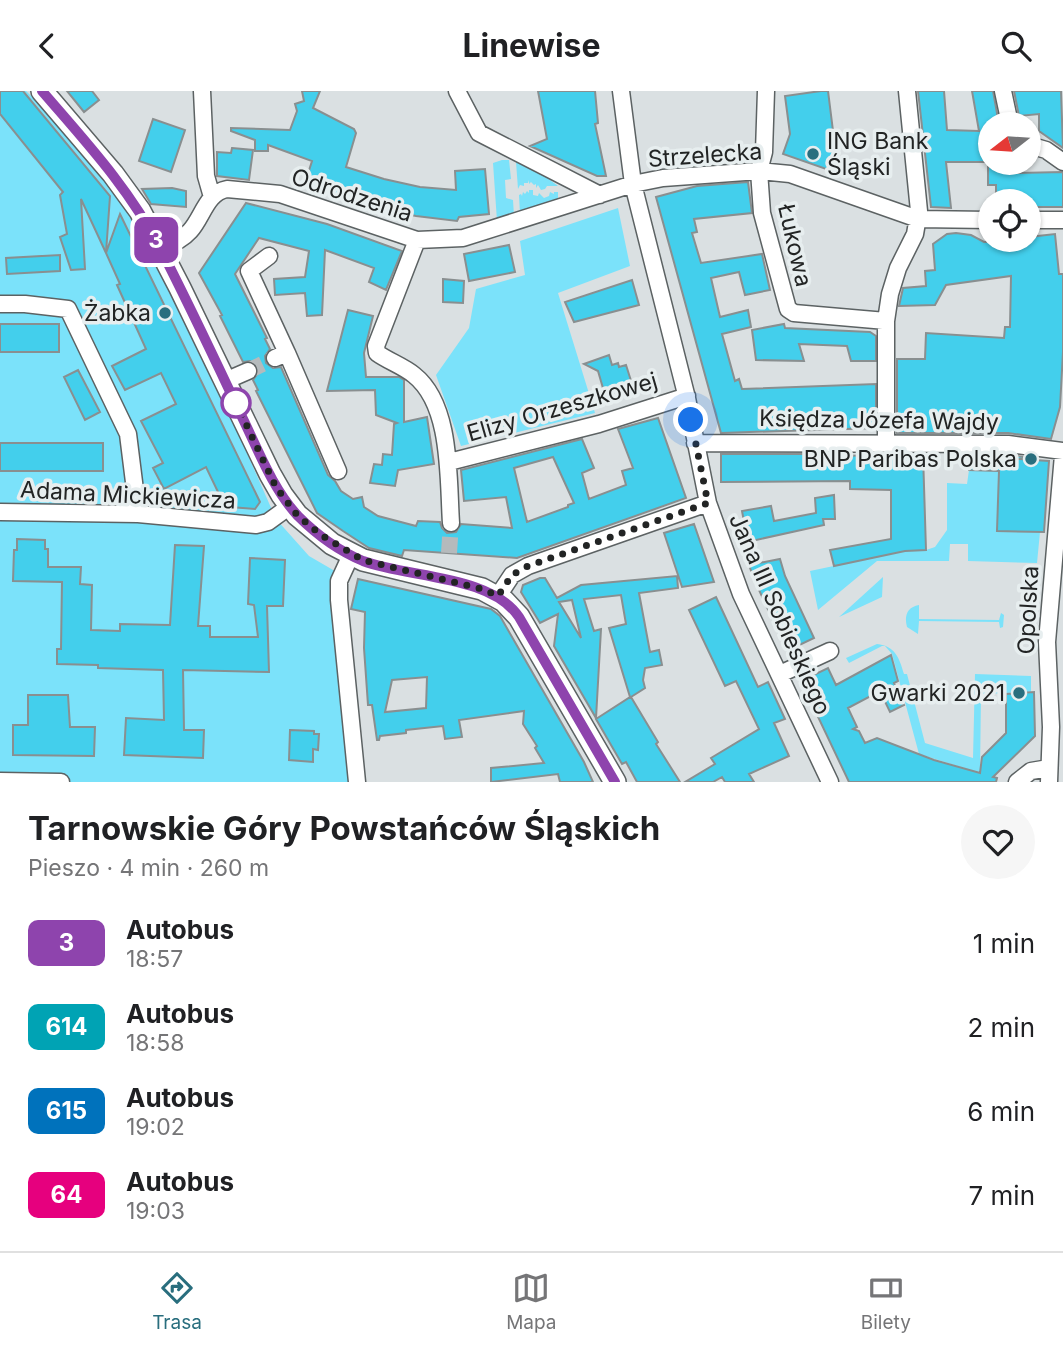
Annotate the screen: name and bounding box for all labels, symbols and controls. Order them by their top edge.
text: Linewise [462,26,601,65]
icon: back [28,27,66,65]
icon: search [997,27,1035,65]
north arrow [978,112,1041,175]
map controls [978,112,1041,252]
place label: ING Bank Śląski [827,127,929,181]
street label: Strzelecka [647,137,763,173]
marker: ING Bank Śląski [805,146,821,162]
street label: Odrodzenia [288,162,416,228]
button: locate [978,189,1041,252]
street label: Łukowa [772,201,818,289]
line badge: 3 [133,217,179,263]
text: 3 [148,225,164,254]
place label: Żabka [84,299,151,327]
marker: Żabka [157,305,173,321]
street label: Elizy Orzeszkowej [464,366,660,448]
unlabelled marker [221,388,251,418]
your location [673,402,708,437]
street label: Księdza Józefa Wajdy [759,404,999,436]
place label: BNP Paribas Polska [804,445,1017,473]
marker: BNP Paribas Polska [1023,451,1039,467]
street label: Adama Mickiewicza [19,475,237,515]
street label: Jana III Sobieskiego [723,509,837,719]
street label: Opolska [1012,565,1044,655]
place label: Gwarki 2021 [871,679,1005,707]
marker: Gwarki 2021 [1011,685,1027,701]
button: heart [961,805,1035,879]
text: Tarnowskie Góry Powstańców Śląskich [28,808,660,848]
text: Pieszo · 4 min · 260 m [28,854,269,882]
text: Autobus [126,914,234,945]
text: 3 [59,928,74,957]
text: 1 min [973,928,1035,959]
text: 18:57 [126,945,183,973]
text: Autobus [126,998,234,1029]
text: 614 [45,1012,88,1041]
text: 2 min [967,1012,1035,1043]
text: 18:58 [126,1029,184,1057]
text: Autobus [126,1082,234,1113]
text: 615 [46,1096,87,1125]
text: 6 min [967,1096,1035,1127]
text: 19:02 [126,1113,185,1141]
text: Autobus [126,1166,234,1197]
text: 64 [51,1180,82,1209]
text: 7 min [969,1180,1035,1211]
text: 19:03 [126,1197,185,1225]
tab: Trasa [152,1269,202,1334]
tab: Mapa [506,1269,557,1334]
tab: Bilety [861,1269,911,1334]

